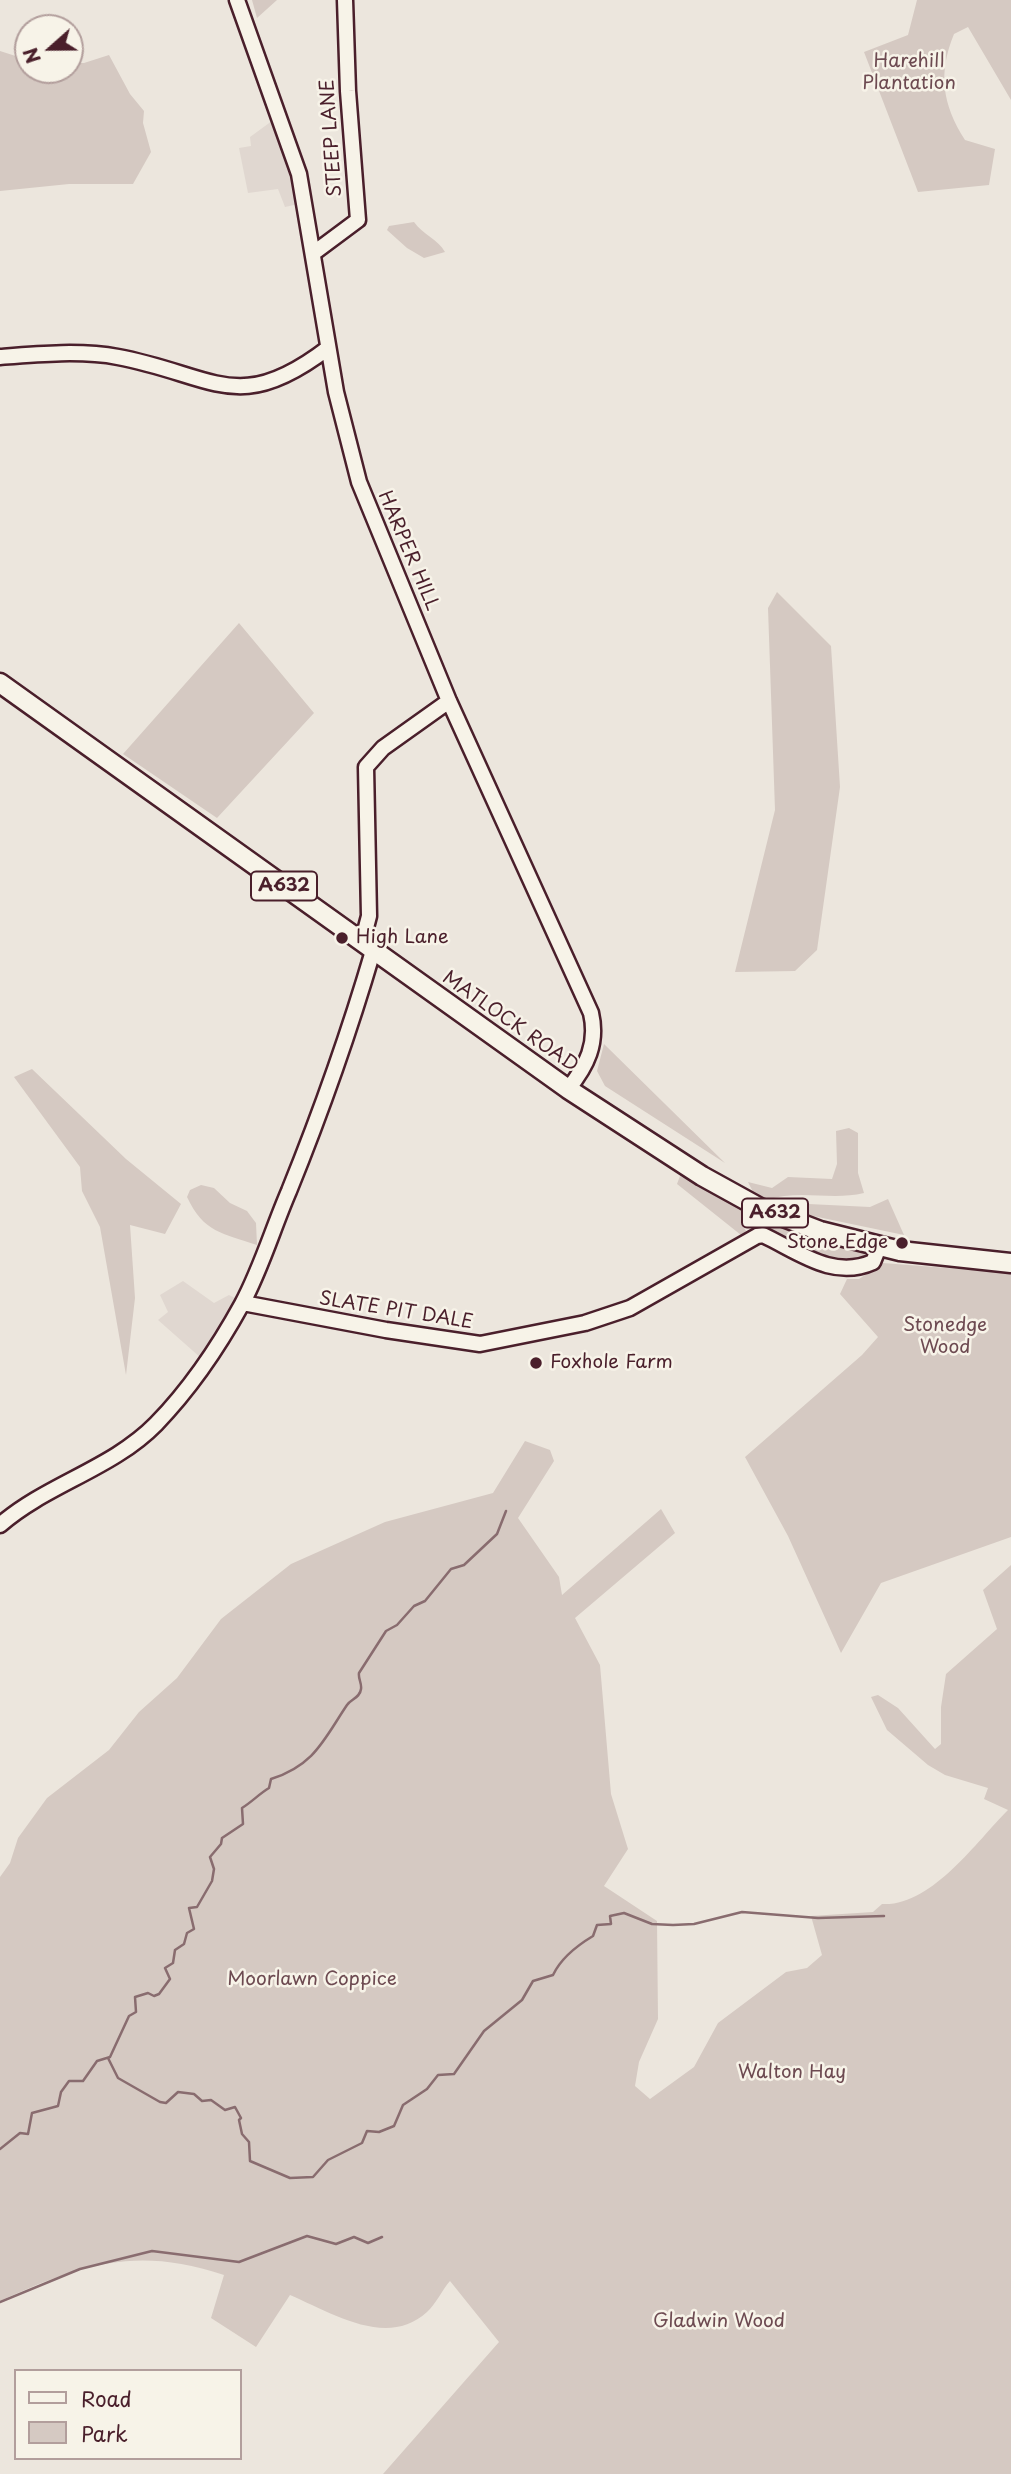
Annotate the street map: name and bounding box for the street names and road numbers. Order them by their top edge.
street label: STEEP LANE [317,78,347,198]
street label: HARPER HILL [373,488,443,614]
road number: A632 [251,872,317,900]
street label: MATLOCK ROAD [438,967,582,1077]
road number: A632 [742,1198,808,1228]
street label: SLATE PIT DALE [317,1288,475,1334]

